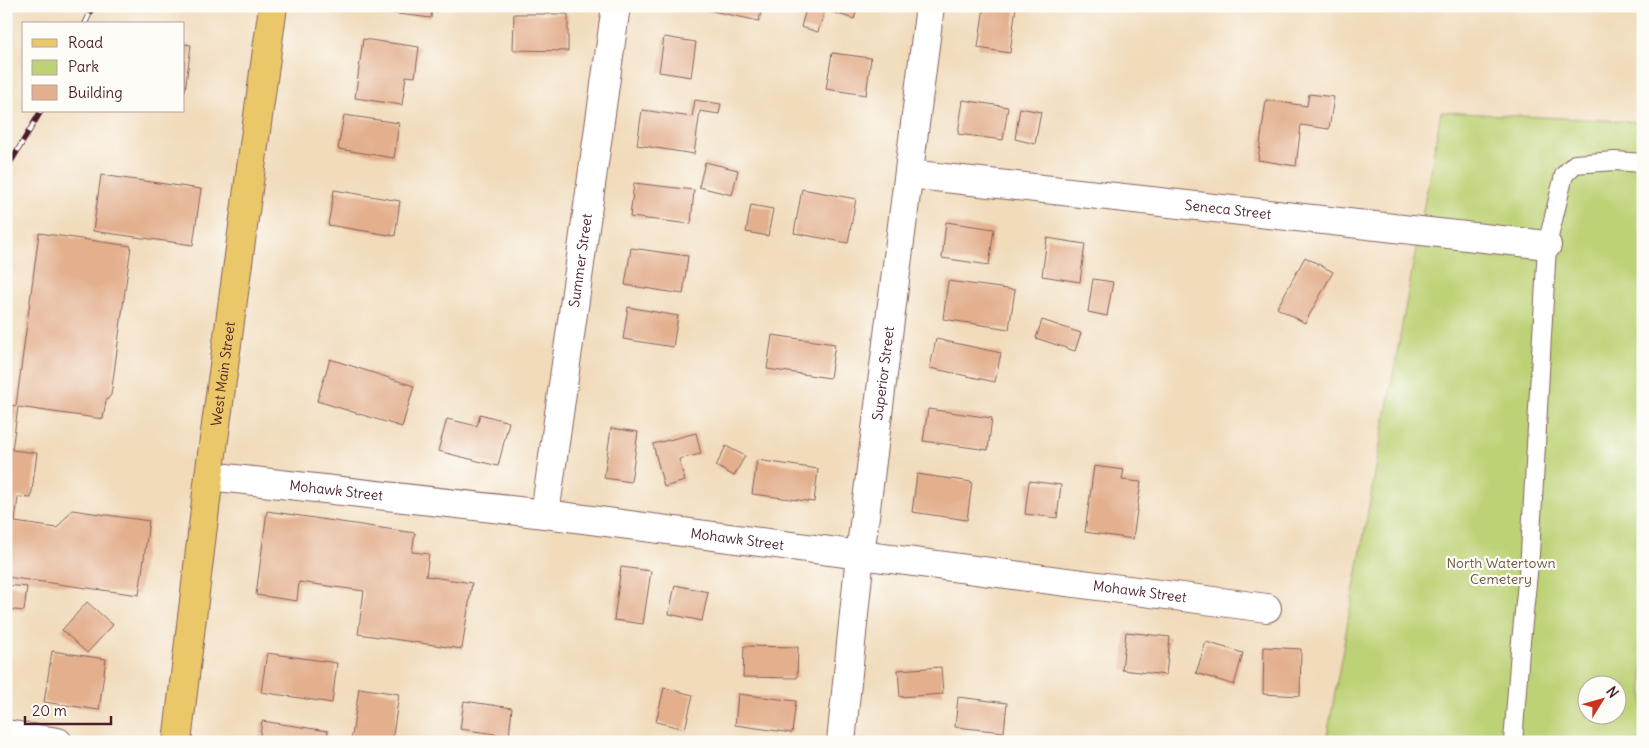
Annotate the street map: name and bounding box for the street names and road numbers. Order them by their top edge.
street label: Seneca Street [1184,196,1272,223]
street label: Summer Street [565,212,596,309]
street label: West Main Street [207,320,239,427]
street label: Superior Street [868,325,898,422]
street label: Mohawk Street [288,476,384,505]
street label: Mohawk Street [689,524,785,554]
street label: Mohawk Street [1092,576,1188,606]

